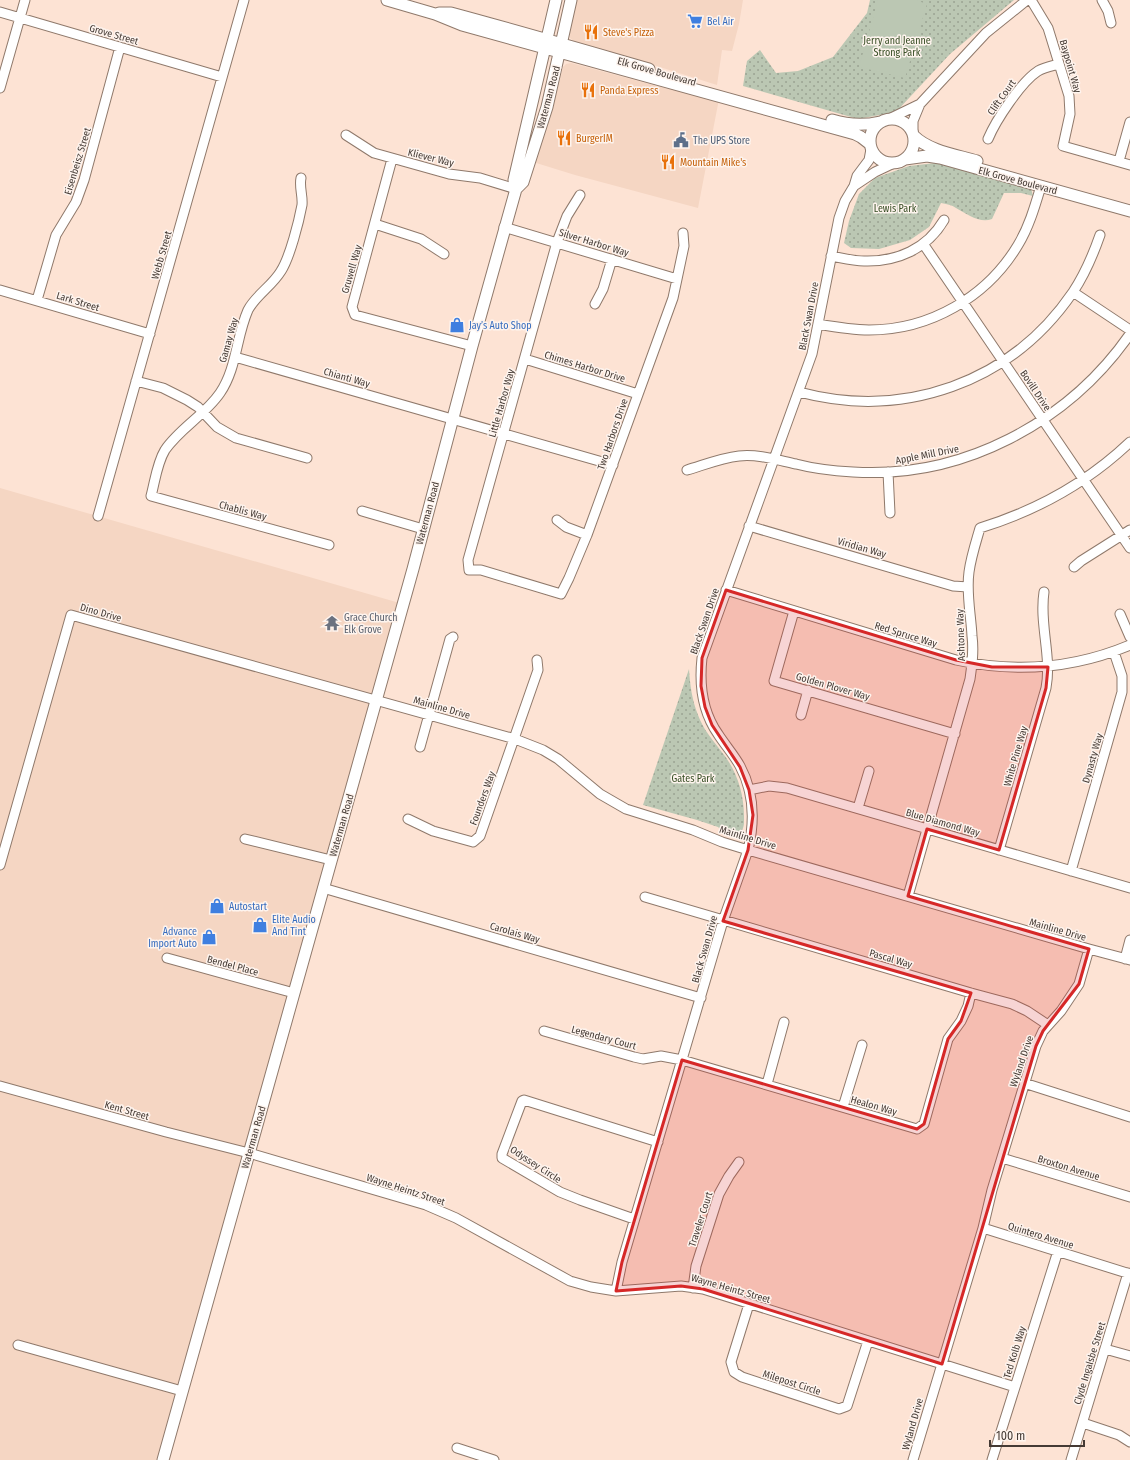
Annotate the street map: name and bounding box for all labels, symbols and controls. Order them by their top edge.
supermarket icon: Bel Air [686,12,704,30]
place label: Bel Air [707,16,734,28]
street label: Grove Street [88,22,140,48]
restaurant icon: Steve's Pizza [582,23,600,41]
place label: Steve's Pizza [603,27,654,39]
park label: Jerry and Jeanne Strong Park [863,35,931,59]
street label: Baypoint Way [1057,38,1084,95]
street label: Elk Grove Boulevard [616,55,697,89]
street label: Waterman Road [535,65,563,130]
street label: Clift Court [985,77,1019,118]
restaurant icon: Panda Express [579,81,597,99]
place label: Panda Express [600,85,658,97]
street label: Eisenbeisz Street [62,126,94,196]
restaurant icon: BurgerIM [555,129,573,147]
public building icon: The UPS Store [672,131,690,149]
place label: BurgerIM [576,133,613,145]
place label: The UPS Store [693,135,750,147]
street label: Kliever Way [407,146,456,170]
restaurant icon: Mountain Mike's [659,153,677,171]
place label: Mountain Mike's [680,157,746,169]
street label: Elk Grove Boulevard [977,165,1059,197]
park label: Lewis Park [874,203,917,215]
street label: Silver Harbor Way [557,227,631,259]
street label: Webb Street [149,229,175,281]
street label: Gruwell Way [339,243,365,295]
street label: Black Swan Drive [796,281,821,351]
street label: Lark Street [55,290,101,314]
street label: Gamay Way [217,316,241,364]
shop icon: Jay’s Auto Shop [448,316,466,334]
place label: Jay’s Auto Shop [469,320,532,332]
street label: Chimes Harbor Drive [543,349,627,385]
street label: Chianti Way [322,366,372,390]
street label: Little Harbor Way [486,367,518,439]
street label: Bovill Drive [1017,368,1053,413]
street label: Two Harbors Drive [595,397,631,472]
street label: Apple Mill Drive [895,443,960,467]
street label: Waterman Road [414,481,442,546]
street label: Chablis Way [218,499,268,523]
street label: Viridian Way [836,535,888,561]
street label: Black Swan Drive [688,587,722,656]
street label: Dino Drive [79,601,123,625]
street label: Ashtone Way [954,608,968,661]
place label: Grace Church Elk Grove [344,612,397,636]
temple icon: Grace Church Elk Grove [323,614,341,632]
street label: Red Spruce Way [873,620,939,650]
street label: Golden Plover Way [795,671,871,703]
street label: Mainline Drive [412,694,472,722]
street label: White Pine Way [1002,724,1030,788]
street label: Dynasty Way [1080,732,1106,784]
street label: Founders Way [468,769,498,827]
park label: Gates Park [671,773,715,785]
street label: Waterman Road [327,793,357,858]
street label: Blue Diamond Way [904,807,982,839]
street label: Mainline Drive [718,824,778,852]
shop icon: Autostart [208,897,226,915]
place label: Autostart [229,901,268,913]
place label: Elite Audio And Tint [272,914,316,938]
street label: Black Swan Drive [690,914,720,984]
shop icon: Elite Audio And Tint [251,916,269,934]
street label: Mainline Drive [1028,916,1088,944]
street label: Carolais Way [488,920,542,946]
place label: Advance Import Auto [148,926,197,950]
shop icon: Advance Import Auto [200,928,218,946]
street label: Pascal Way [868,947,914,971]
street label: Bendel Place [206,953,260,979]
street label: Legendary Court [570,1024,638,1053]
street label: Wyland Drive [1008,1034,1036,1089]
street label: Healon Way [849,1094,899,1118]
street label: Kent Street [103,1099,151,1123]
street label: Waterman Road [239,1105,269,1170]
street label: Odyssey Circle [508,1144,563,1186]
street label: Broxton Avenue [1036,1153,1101,1183]
street label: Wayne Heintz Street [365,1172,447,1209]
street label: Traveler Court [686,1190,716,1248]
street label: Quintero Avenue [1006,1220,1075,1252]
street label: Wayne Heintz Street [690,1272,772,1306]
street label: Clyde Ingalsbe Street [1072,1320,1108,1406]
street label: Ted Kolb Way [1001,1324,1029,1380]
street label: Milepost Circle [761,1368,822,1398]
street label: Wyland Drive [900,1397,926,1452]
scale bar [990,1422,1084,1448]
text: 100 m [996,1429,1025,1443]

